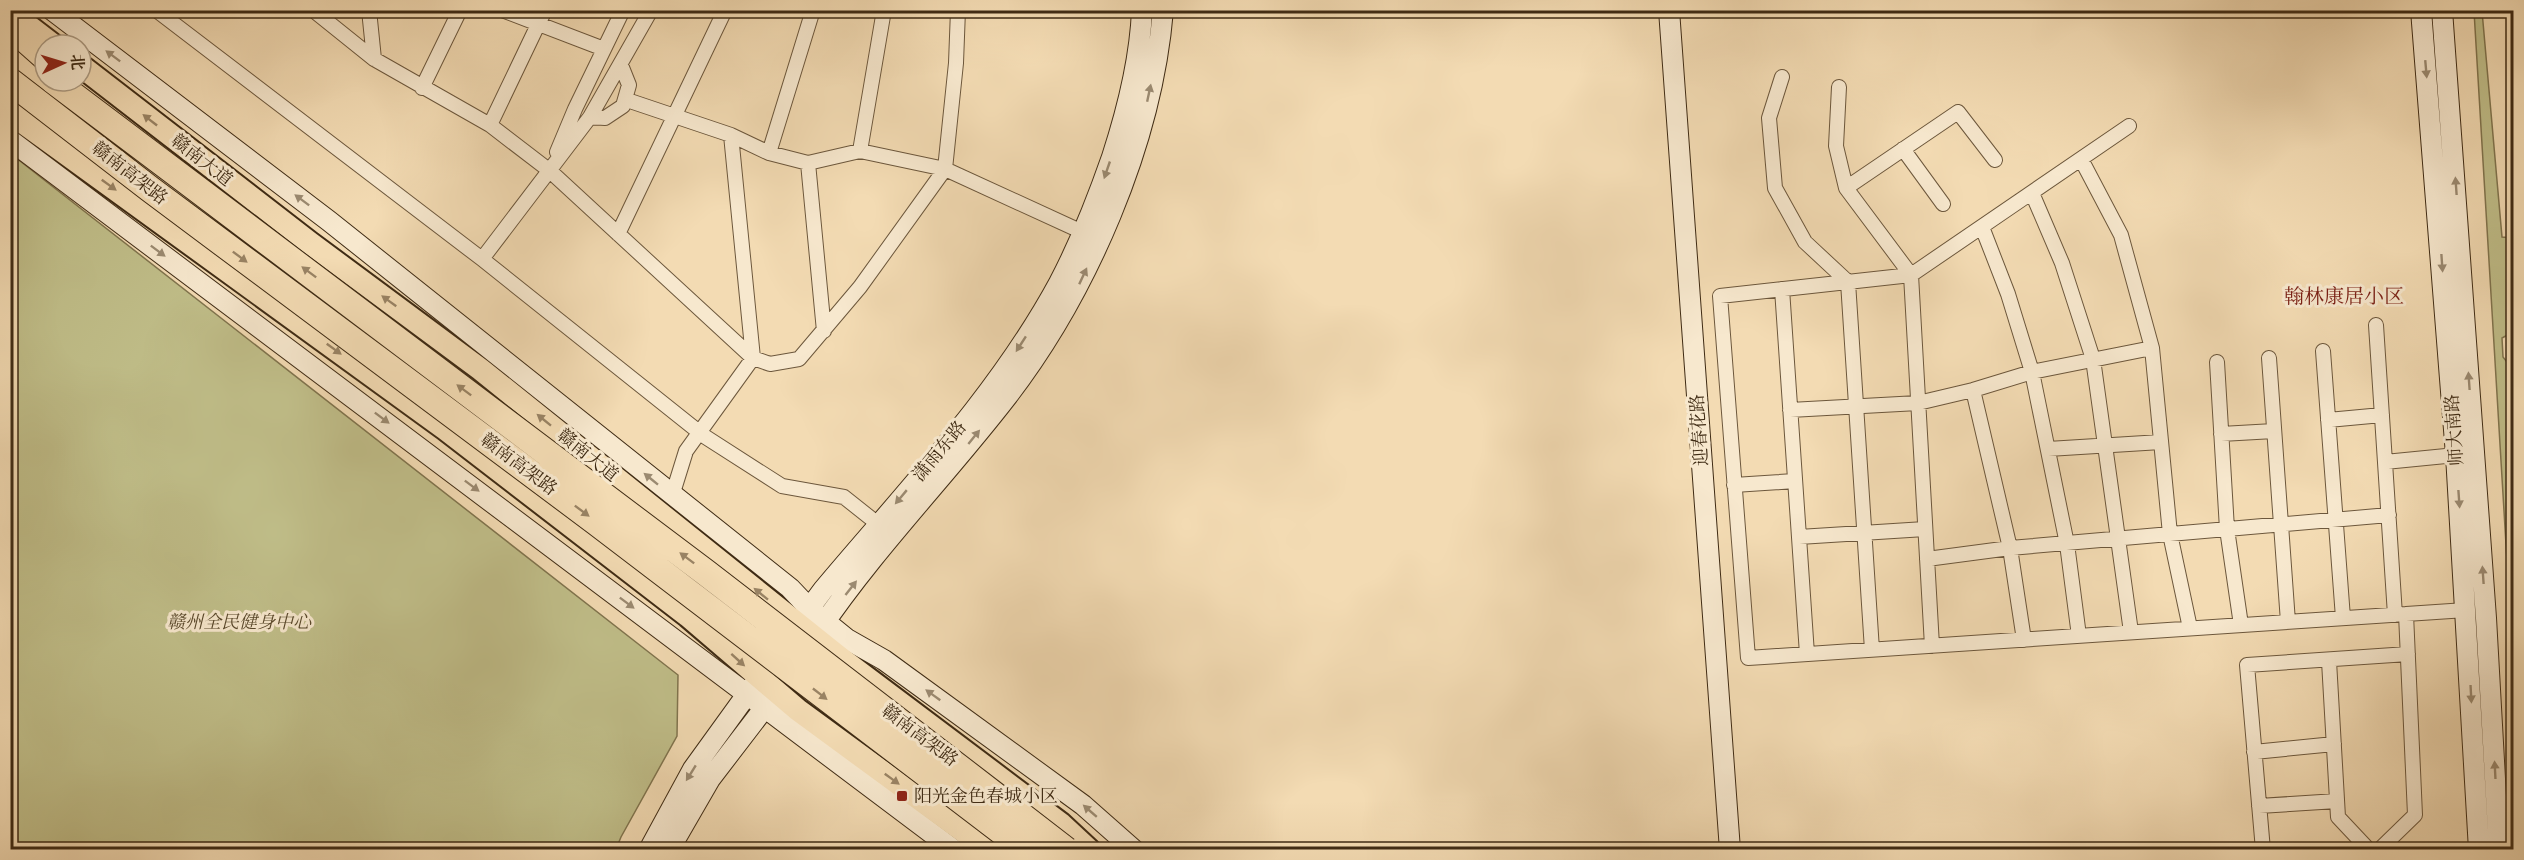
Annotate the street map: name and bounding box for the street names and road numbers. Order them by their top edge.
street label: 赣南大道 [166,129,237,192]
street label: 赣南高架路 [87,137,172,210]
street label: 迎春花路 [1686,393,1713,467]
street label: 师大南路 [2441,393,2468,467]
street label: 潇雨东路 [907,416,971,486]
street label: 赣南大道 [552,424,623,487]
street label: 赣南高架路 [476,428,562,501]
street label: 赣南高架路 [877,699,963,772]

